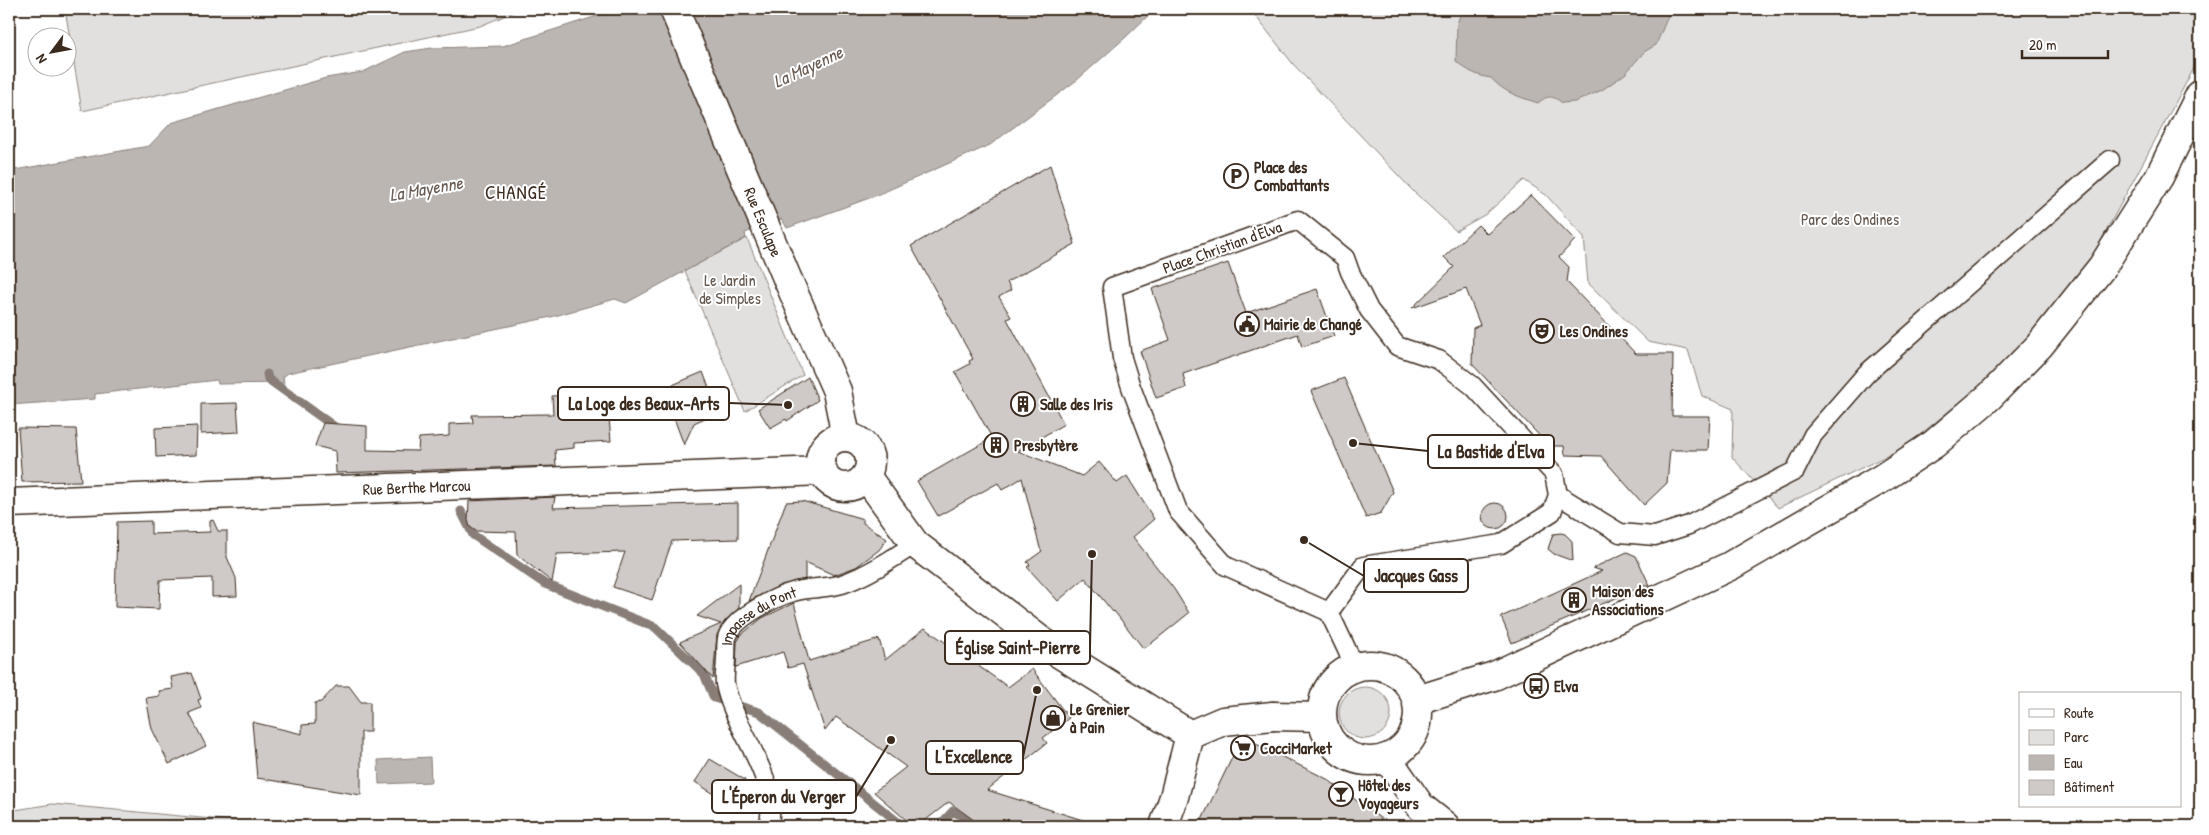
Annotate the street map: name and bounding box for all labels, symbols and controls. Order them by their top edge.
north arrow [28,28,78,78]
scale bar [2022,28,2108,60]
text: 20 m [2029,34,2056,55]
water label: La Mayenne [769,39,847,93]
text: N [30,50,51,67]
place label: Place des Combattants [1254,156,1330,196]
parking icon: Place des Combattants [1223,163,1249,189]
water label: La Mayenne [387,170,465,207]
district label: CHANGÉ [485,179,547,205]
street label: Rue Esculape [739,184,788,261]
park label: Parc des Ondines [1801,208,1899,230]
street label: Place Christian d'Elva [1159,215,1285,279]
park label: Le Jardin de Simples [699,269,761,309]
public building icon: Mairie de Changé [1234,311,1260,337]
place label: Mairie de Changé [1264,313,1363,336]
theatre icon: Les Ondines [1529,318,1555,344]
place label: Les Ondines [1560,320,1629,342]
callout: La Loge des Beaux-Arts [558,387,729,420]
text: La Loge des Beaux-Arts [568,391,720,417]
building icon: Salle des Iris [1010,391,1036,417]
place label: Salle des Iris [1040,393,1114,415]
building icon: Presbytère [983,432,1009,458]
place label: Presbytère [1014,434,1079,457]
callout: La Bastide d'Elva [1428,435,1554,468]
text: La Bastide d'Elva [1438,439,1545,464]
street label: Rue Berthe Marcou [362,474,472,500]
callout: Jacques Gass [1364,559,1468,592]
text: Jacques Gass [1374,563,1458,589]
street label: Impasse du Pont [715,580,799,646]
place label: Maison des Associations [1592,580,1664,620]
building icon: Maison des Associations [1561,587,1587,613]
callout: Église Saint-Pierre [945,631,1090,664]
text: Église Saint-Pierre [956,635,1081,661]
bus stop icon: Elva [1523,673,1549,699]
place label: Elva [1554,675,1579,697]
legend [2019,692,2182,808]
place label: Le Grenier à Pain [1070,698,1130,738]
text: Route [2064,702,2094,723]
shop icon: Le Grenier à Pain [1040,705,1066,731]
text: Parc [2064,726,2089,747]
supermarket icon: CocciMarket [1230,735,1256,761]
place label: CocciMarket [1260,737,1332,759]
callout: L'Excellence [926,741,1023,774]
text: L'Excellence [935,744,1013,769]
text: Eau [2064,752,2083,773]
place label: Hôtel des Voyageurs [1358,774,1420,815]
text: Bâtiment [2064,776,2115,797]
callout: L'Éperon du Verger [712,780,856,813]
bar icon: Hôtel des Voyageurs [1328,781,1354,807]
text: L'Éperon du Verger [722,784,846,810]

